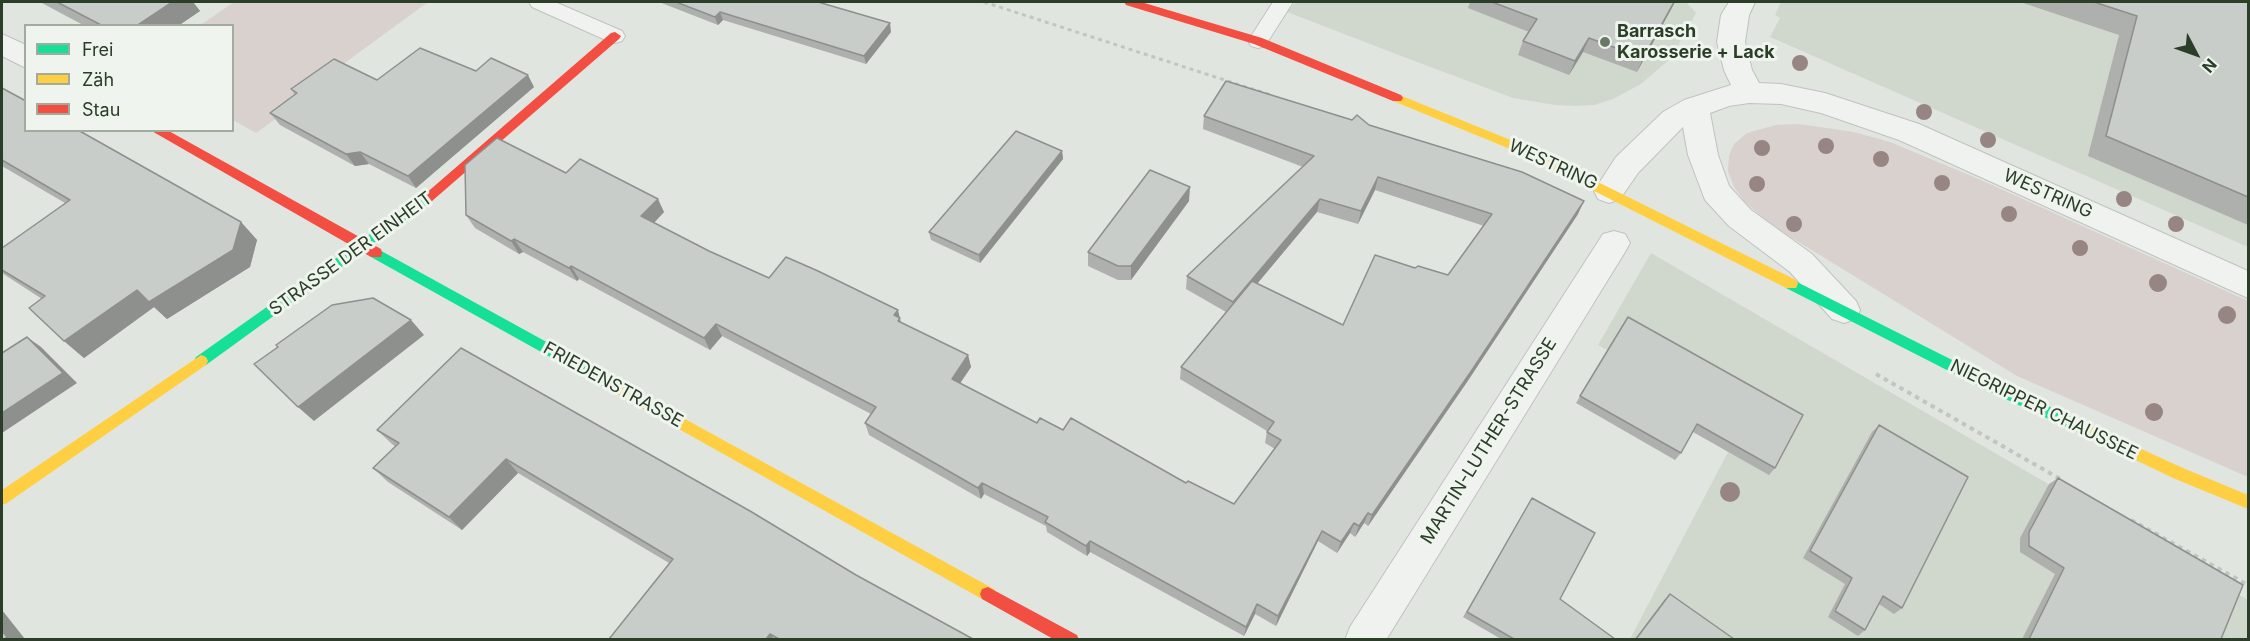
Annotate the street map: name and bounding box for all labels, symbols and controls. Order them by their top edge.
place label: Barrasch Karosserie + Lack [1617,21,1775,63]
legend [24,24,234,132]
north arrow [2166,24,2226,84]
marker: Barrasch Karosserie + Lack [1598,35,1612,49]
text: Frei [82,39,113,60]
text: N [2198,55,2221,77]
text: Zäh [82,69,114,90]
text: Stau [82,99,120,120]
street label: WESTRING [1505,135,1601,195]
street label: WESTRING [2000,165,2096,223]
street label: STRASSE DER EINHEIT [265,188,437,320]
street label: MARTIN-LUTHER-STRASSE [1417,334,1561,548]
street label: FRIEDENSTRASSE [539,338,687,432]
street label: NIEGRIPPER CHAUSSEE [1947,355,2141,465]

